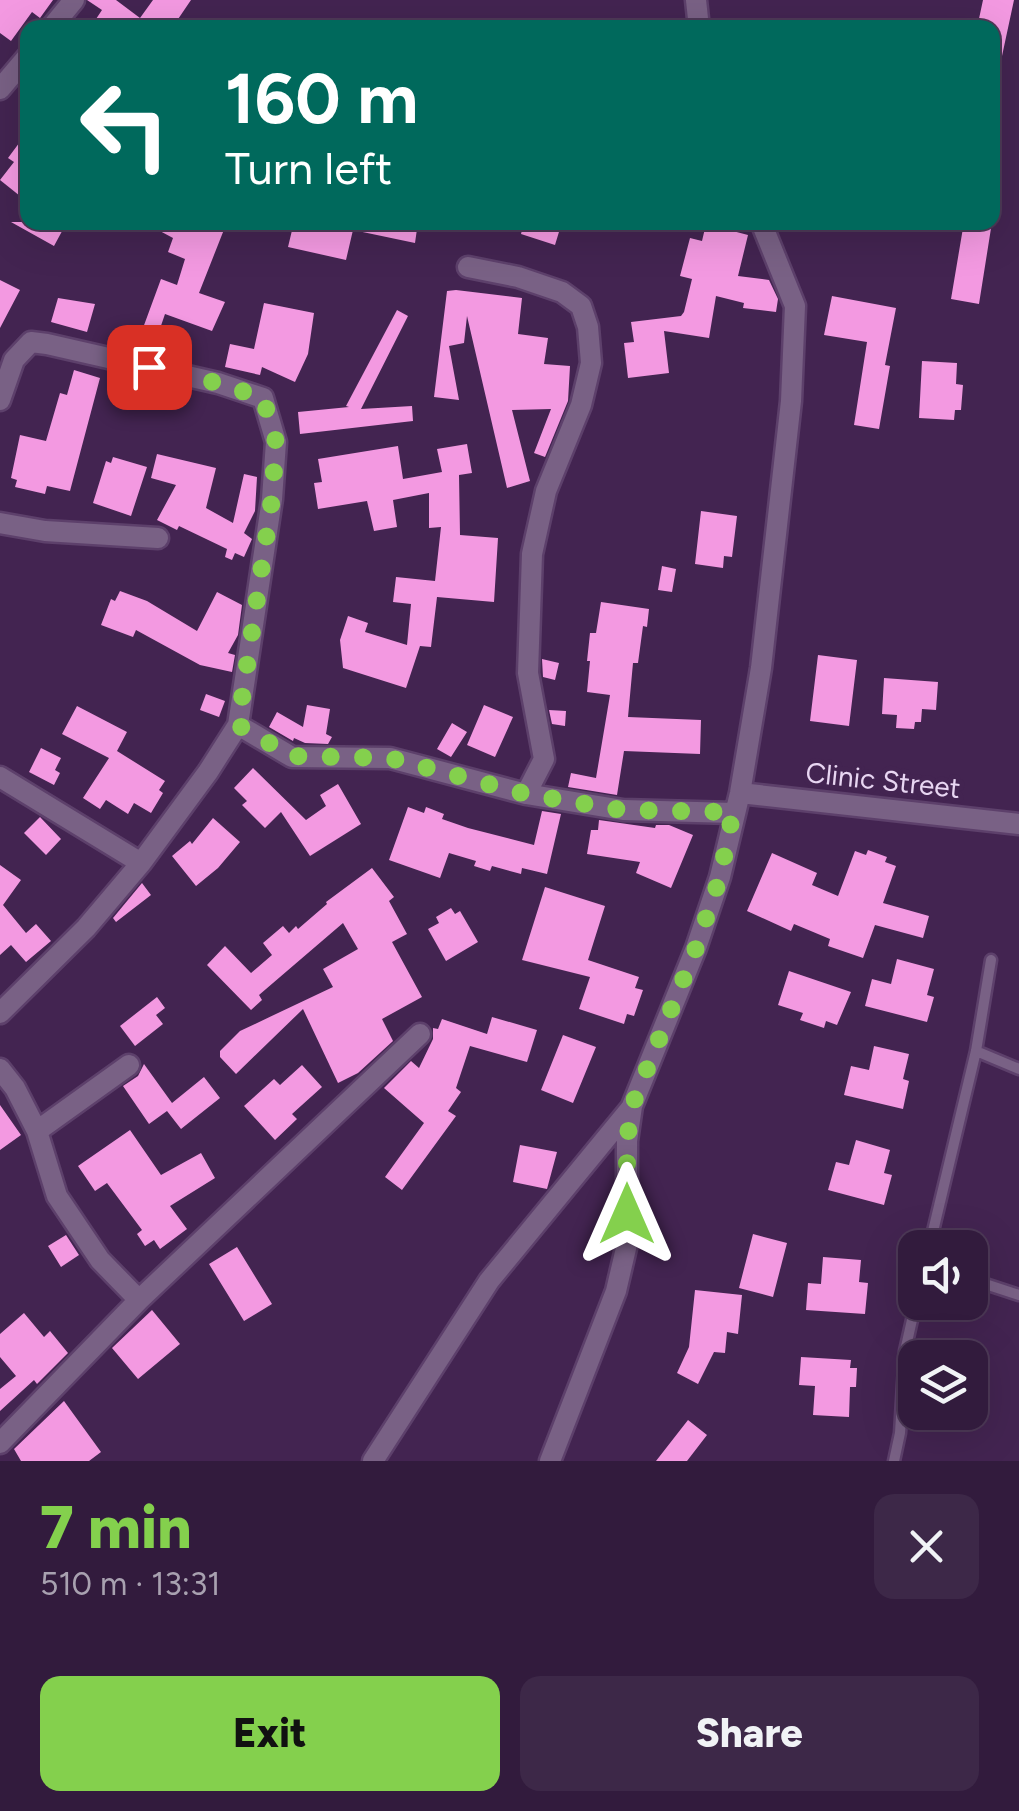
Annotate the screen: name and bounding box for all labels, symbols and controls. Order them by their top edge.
text: 160 m [225,56,418,141]
icon: left [60,60,190,190]
text: Turn left [225,141,392,195]
pin [107,325,192,410]
icon: arrive [122,340,177,395]
street label: Clinic Street [804,755,962,805]
position arrow [575,1162,679,1266]
map controls [898,1230,988,1430]
button: sound [898,1230,988,1320]
button: layers [898,1340,988,1430]
text: 7 min [40,1491,192,1563]
button: close [874,1494,979,1599]
text: 510 m · 13:31 [40,1565,221,1603]
button: Exit [40,1676,500,1791]
button: Share [520,1676,979,1791]

